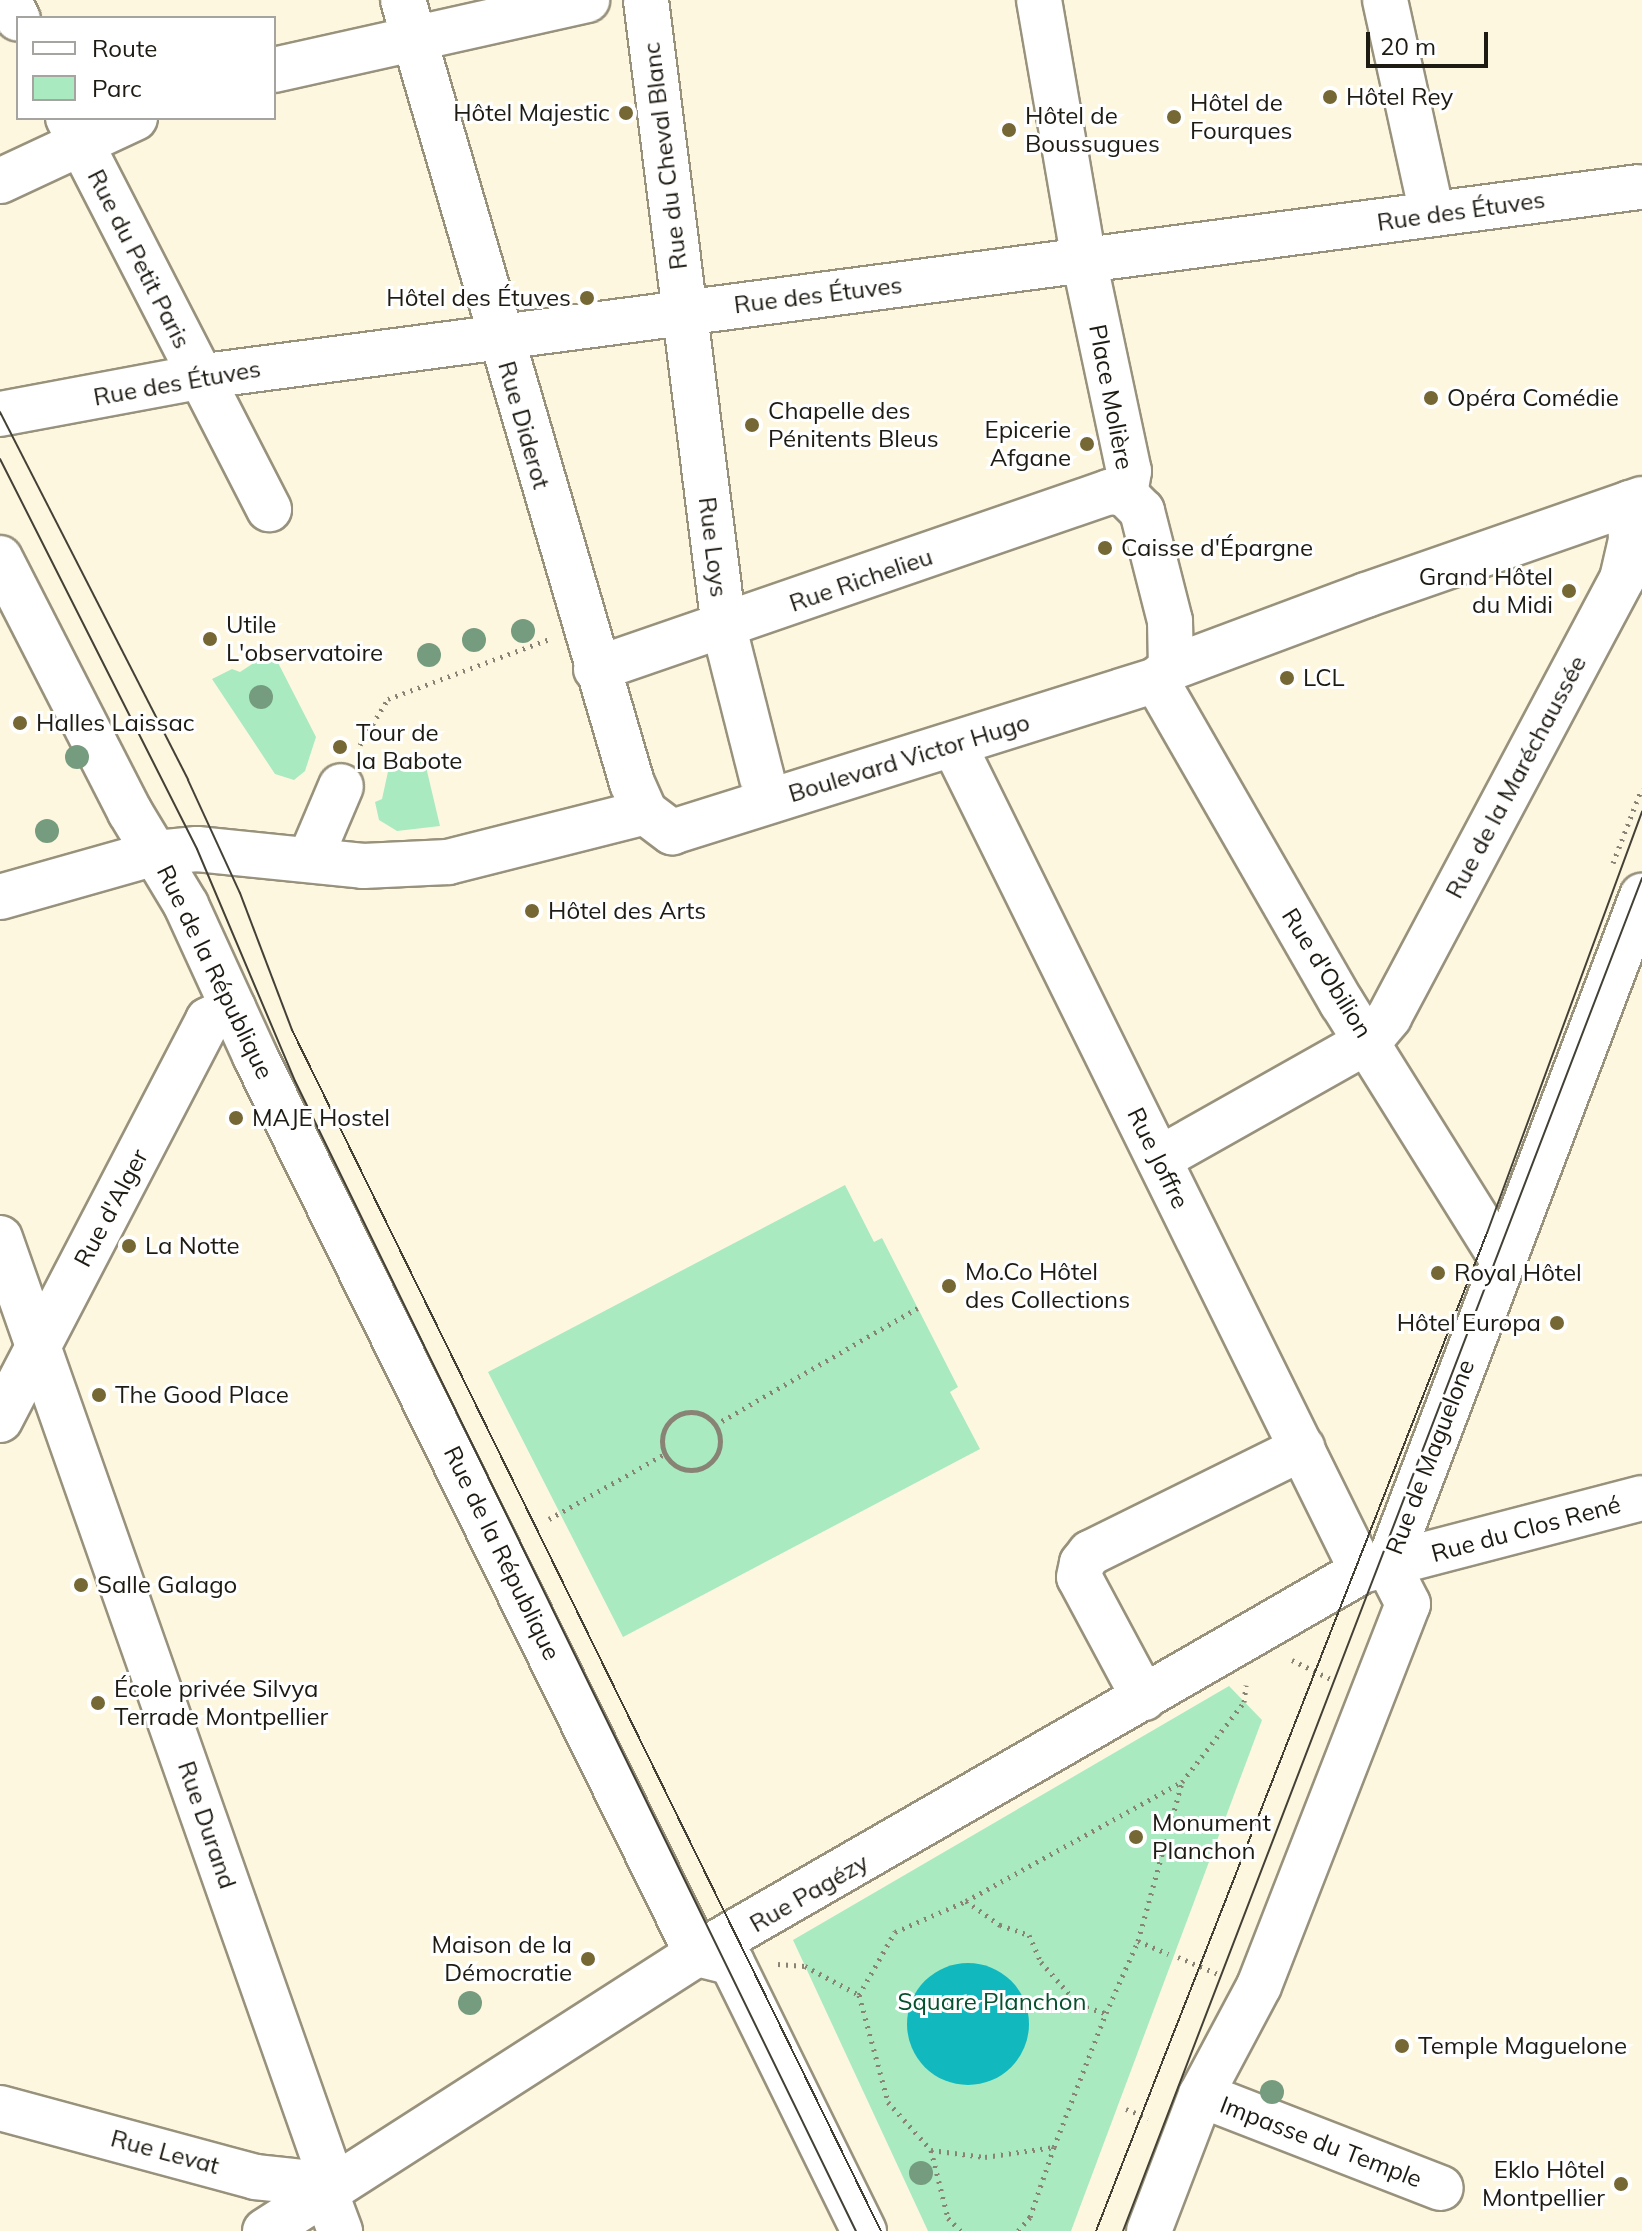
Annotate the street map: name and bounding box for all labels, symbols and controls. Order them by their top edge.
legend [16,16,276,120]
scale bar [1370,16,1492,66]
text: 20 m [1380,31,1436,61]
text: Route [92,33,157,63]
street label: Rue du Cheval Blanc [637,41,693,271]
text: Parc [92,73,142,103]
place label: Hôtel Rey [1346,83,1453,111]
marker: Hôtel Rey [1321,88,1339,106]
place label: Hôtel de Fourques [1190,89,1292,145]
place label: Hôtel Majestic [453,99,610,127]
place label: Hôtel de Boussugues [1025,102,1160,158]
marker: Hôtel Majestic [617,104,635,122]
marker: Hôtel de Fourques [1165,108,1183,126]
marker: Hôtel de Boussugues [1000,121,1018,139]
street label: Rue du Petit Paris [81,165,197,353]
street label: Rue des Étuves [1375,185,1547,237]
street label: Rue des Étuves [732,270,904,320]
place label: Hôtel des Étuves [386,284,571,312]
marker: Hôtel des Étuves [578,289,596,307]
street label: Place Molière [1083,322,1139,472]
street label: Rue des Étuves [91,354,263,412]
street label: Rue Diderot [492,358,556,492]
place label: Opéra Comédie [1447,384,1619,412]
marker: Opéra Comédie [1422,389,1440,407]
place label: Chapelle des Pénitents Bleus [768,397,939,453]
marker: Chapelle des Pénitents Bleus [743,416,761,434]
place label: Epicerie Afgane [985,416,1071,472]
marker: Epicerie Afgane [1078,435,1096,453]
street label: Rue Loys [693,495,733,599]
place label: Caisse d'Épargne [1121,534,1313,562]
marker: Caisse d'Épargne [1096,539,1114,557]
street label: Rue Richelieu [786,542,936,618]
place label: Grand Hôtel du Midi [1419,563,1553,619]
marker: Grand Hôtel du Midi [1560,582,1578,600]
place label: Utile L'observatoire [226,611,383,667]
marker: Utile L'observatoire [201,630,219,648]
street label: Rue de la Maréchaussée [1440,651,1592,903]
place label: LCL [1303,664,1345,692]
marker: LCL [1278,669,1296,687]
street label: Boulevard Victor Hugo [785,708,1033,808]
place label: Halles Laissac [36,709,195,737]
marker: Halles Laissac [11,714,29,732]
place label: Tour de la Babote [356,719,462,775]
marker: Tour de la Babote [331,738,349,756]
street label: Rue de la République [151,860,279,1084]
place label: Hôtel des Arts [548,897,706,925]
marker: Hôtel des Arts [523,902,541,920]
street label: Rue d'Obilion [1276,903,1378,1043]
street label: Rue Joffre [1121,1103,1195,1213]
place label: MAJE Hostel [252,1104,390,1132]
marker: MAJE Hostel [227,1109,245,1127]
street label: Rue d'Alger [68,1144,154,1272]
place label: La Notte [145,1232,240,1260]
marker: La Notte [120,1237,138,1255]
place label: Mo.Co Hôtel des Collections [965,1258,1130,1314]
place label: Royal Hôtel [1454,1259,1582,1287]
marker: Royal Hôtel [1429,1264,1447,1282]
marker: Mo.Co Hôtel des Collections [940,1277,958,1295]
place label: Hôtel Europa [1397,1309,1541,1337]
marker: Hôtel Europa [1548,1314,1566,1332]
street label: Rue de Maguelone [1380,1355,1480,1559]
place label: The Good Place [115,1381,289,1409]
marker: The Good Place [90,1386,108,1404]
street label: Rue de la République [438,1441,566,1665]
street label: Rue du Clos René [1428,1490,1624,1568]
place label: Salle Galago [97,1571,237,1599]
marker: Salle Galago [72,1576,90,1594]
place label: École privée Silvya Terrade Montpellier [114,1675,328,1731]
marker: École privée Silvya Terrade Montpellier [89,1694,107,1712]
street label: Rue Durand [172,1757,242,1893]
place label: Monument Planchon [1152,1809,1271,1865]
marker: Monument Planchon [1127,1828,1145,1846]
street label: Rue Pagézy [745,1848,873,1938]
place label: Maison de la Démocratie [432,1931,572,1987]
marker: Maison de la Démocratie [579,1950,597,1968]
park label: Square Planchon [898,1988,1086,2016]
place label: Temple Maguelone [1418,2032,1627,2060]
marker: Temple Maguelone [1393,2037,1411,2055]
street label: Impasse du Temple [1216,2090,1426,2194]
street label: Rue Levat [108,2124,222,2180]
place label: Eklo Hôtel Montpellier [1482,2156,1605,2212]
marker: Eklo Hôtel Montpellier [1612,2175,1630,2193]

